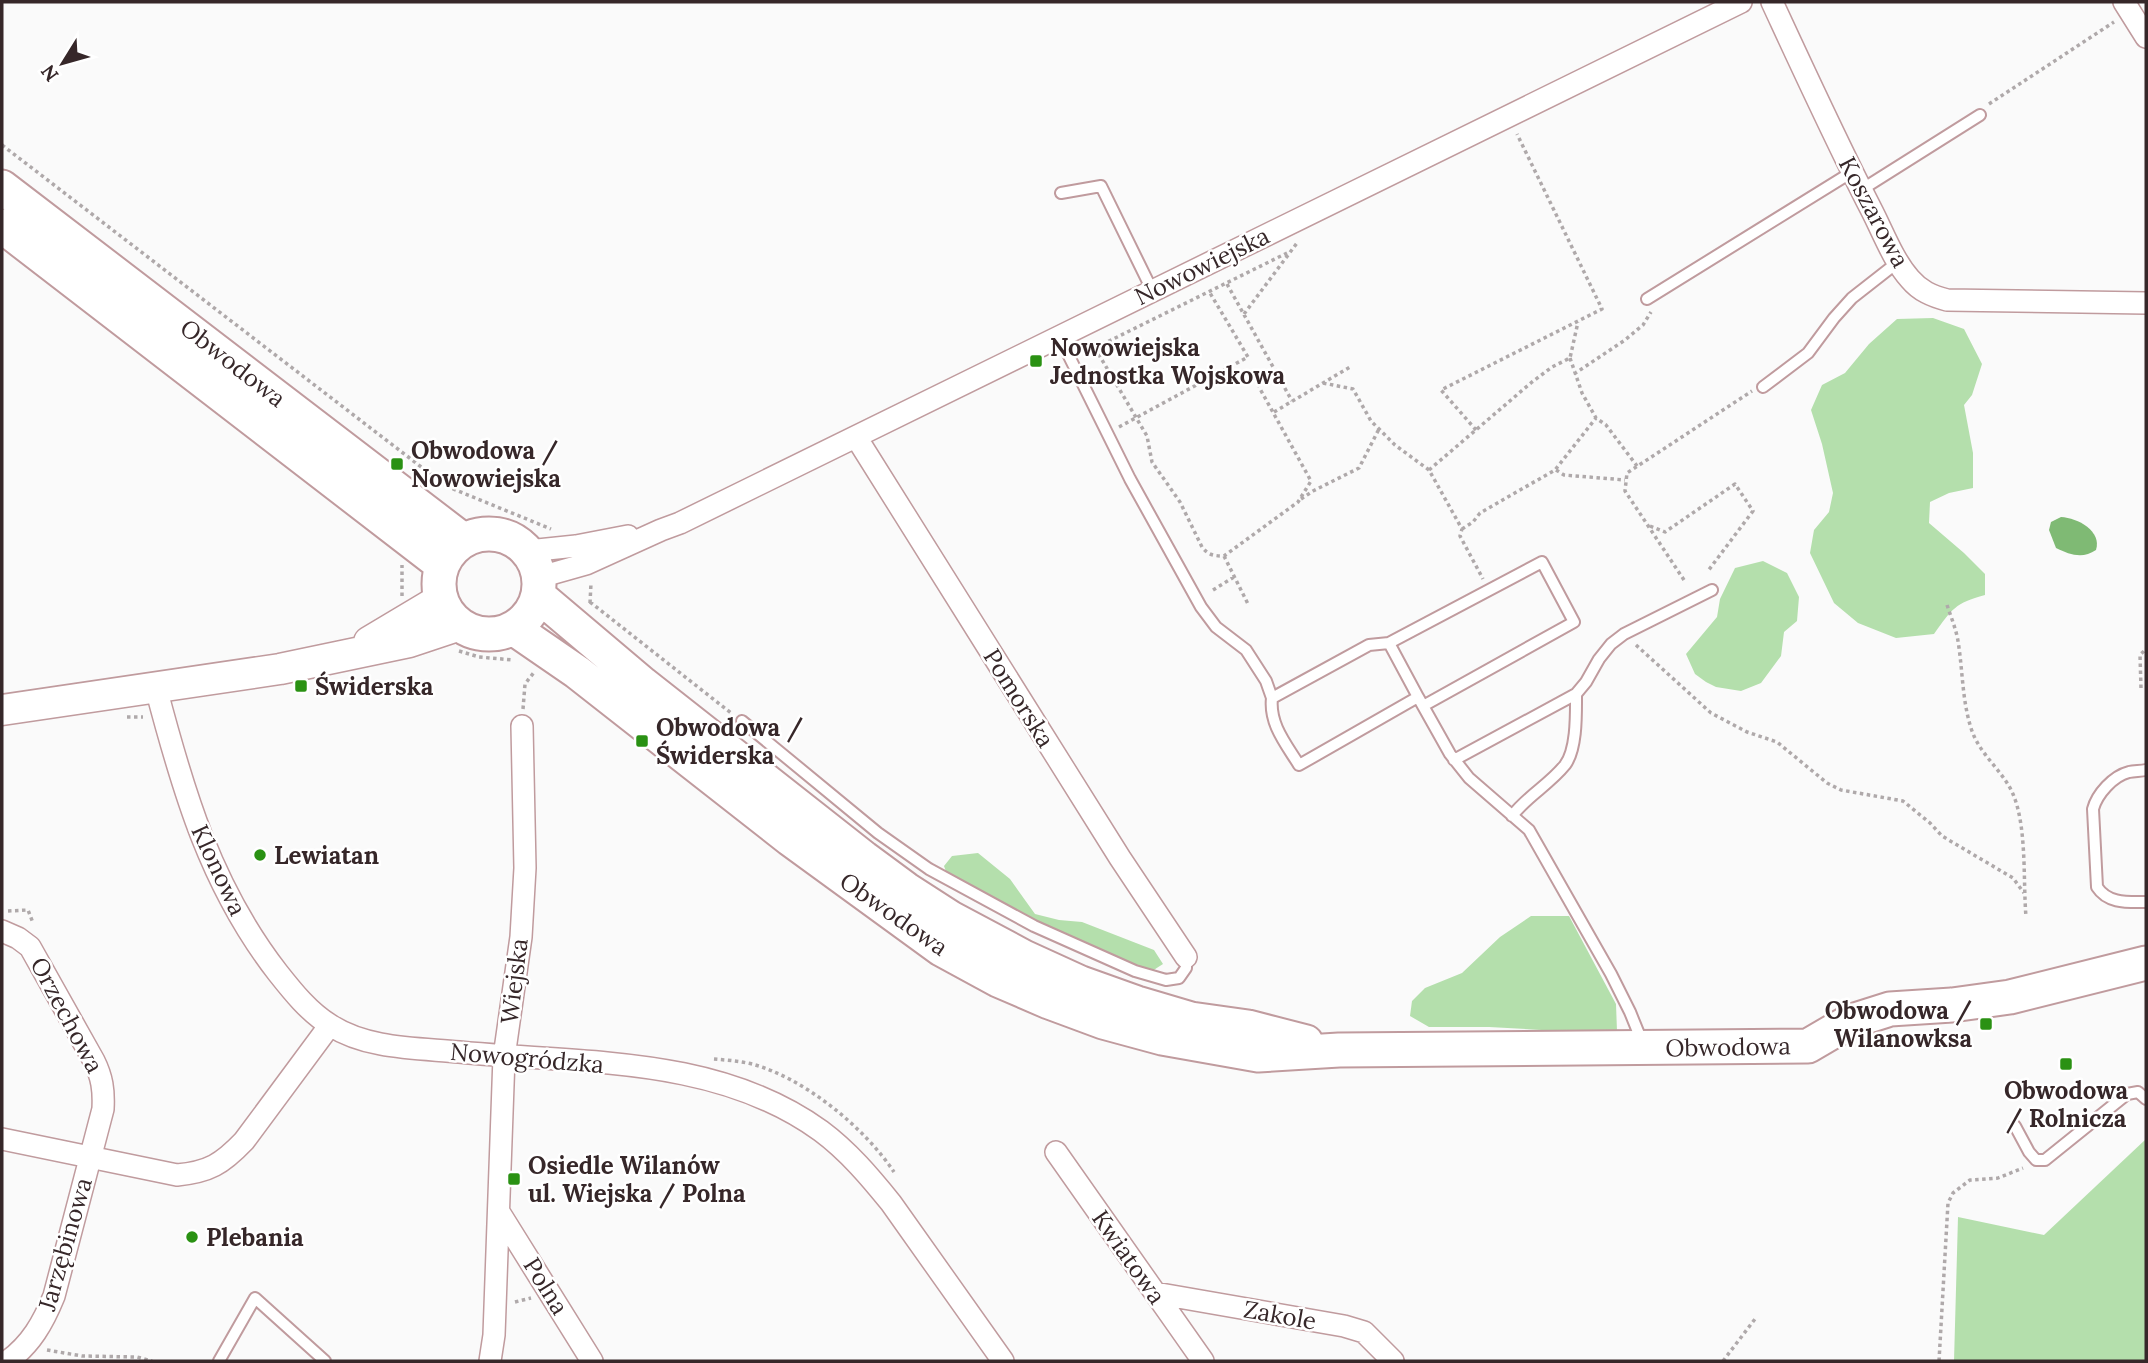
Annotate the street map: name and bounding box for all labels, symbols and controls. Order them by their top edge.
north arrow [28,28,98,98]
text: N [35,60,63,86]
street label: Koszarowa [1832,151,1916,273]
street label: Nowowiejska [1129,220,1275,312]
street label: Obwodowa [174,312,292,414]
place label: Nowowiejska Jednostka Wojskowa [1050,332,1286,391]
marker: Nowowiejska Jednostka Wojskowa [1028,353,1044,369]
place label: Obwodowa / Nowowiejska [411,435,561,494]
marker: Obwodowa / Nowowiejska [389,456,405,472]
street label: Pomorska [977,643,1061,753]
place label: Świderska [315,671,434,702]
marker: Świderska [293,678,309,694]
place label: Obwodowa / Świderska [656,712,804,771]
marker: Obwodowa / Świderska [634,733,650,749]
street label: Klonowa [185,820,253,920]
place label: Lewiatan [274,840,379,871]
marker: Lewiatan [252,847,268,863]
street label: Obwodowa [834,865,954,963]
street label: Wiejska [493,936,535,1026]
street label: Orzechowa [24,952,110,1078]
place label: Obwodowa / Wilanowksa [1825,995,1972,1054]
marker: Obwodowa / Wilanowksa [1978,1016,1994,1032]
street label: Obwodowa [1665,1030,1791,1064]
street label: Nowogródzka [449,1036,605,1080]
marker: Obwodowa / Rolnicza [2058,1056,2074,1072]
place label: Obwodowa / Rolnicza [2004,1075,2129,1134]
place label: Osiedle Wilanów ul. Wiejska / Polna [528,1150,746,1209]
marker: Osiedle Wilanów ul. Wiejska / Polna [506,1171,522,1187]
street label: Jarzębinowa [31,1174,99,1315]
street label: Kwiatowa [1085,1204,1173,1310]
place label: Plebania [206,1222,304,1253]
marker: Plebania [184,1229,200,1245]
street label: Polna [516,1252,576,1320]
street label: Zakole [1241,1293,1319,1337]

